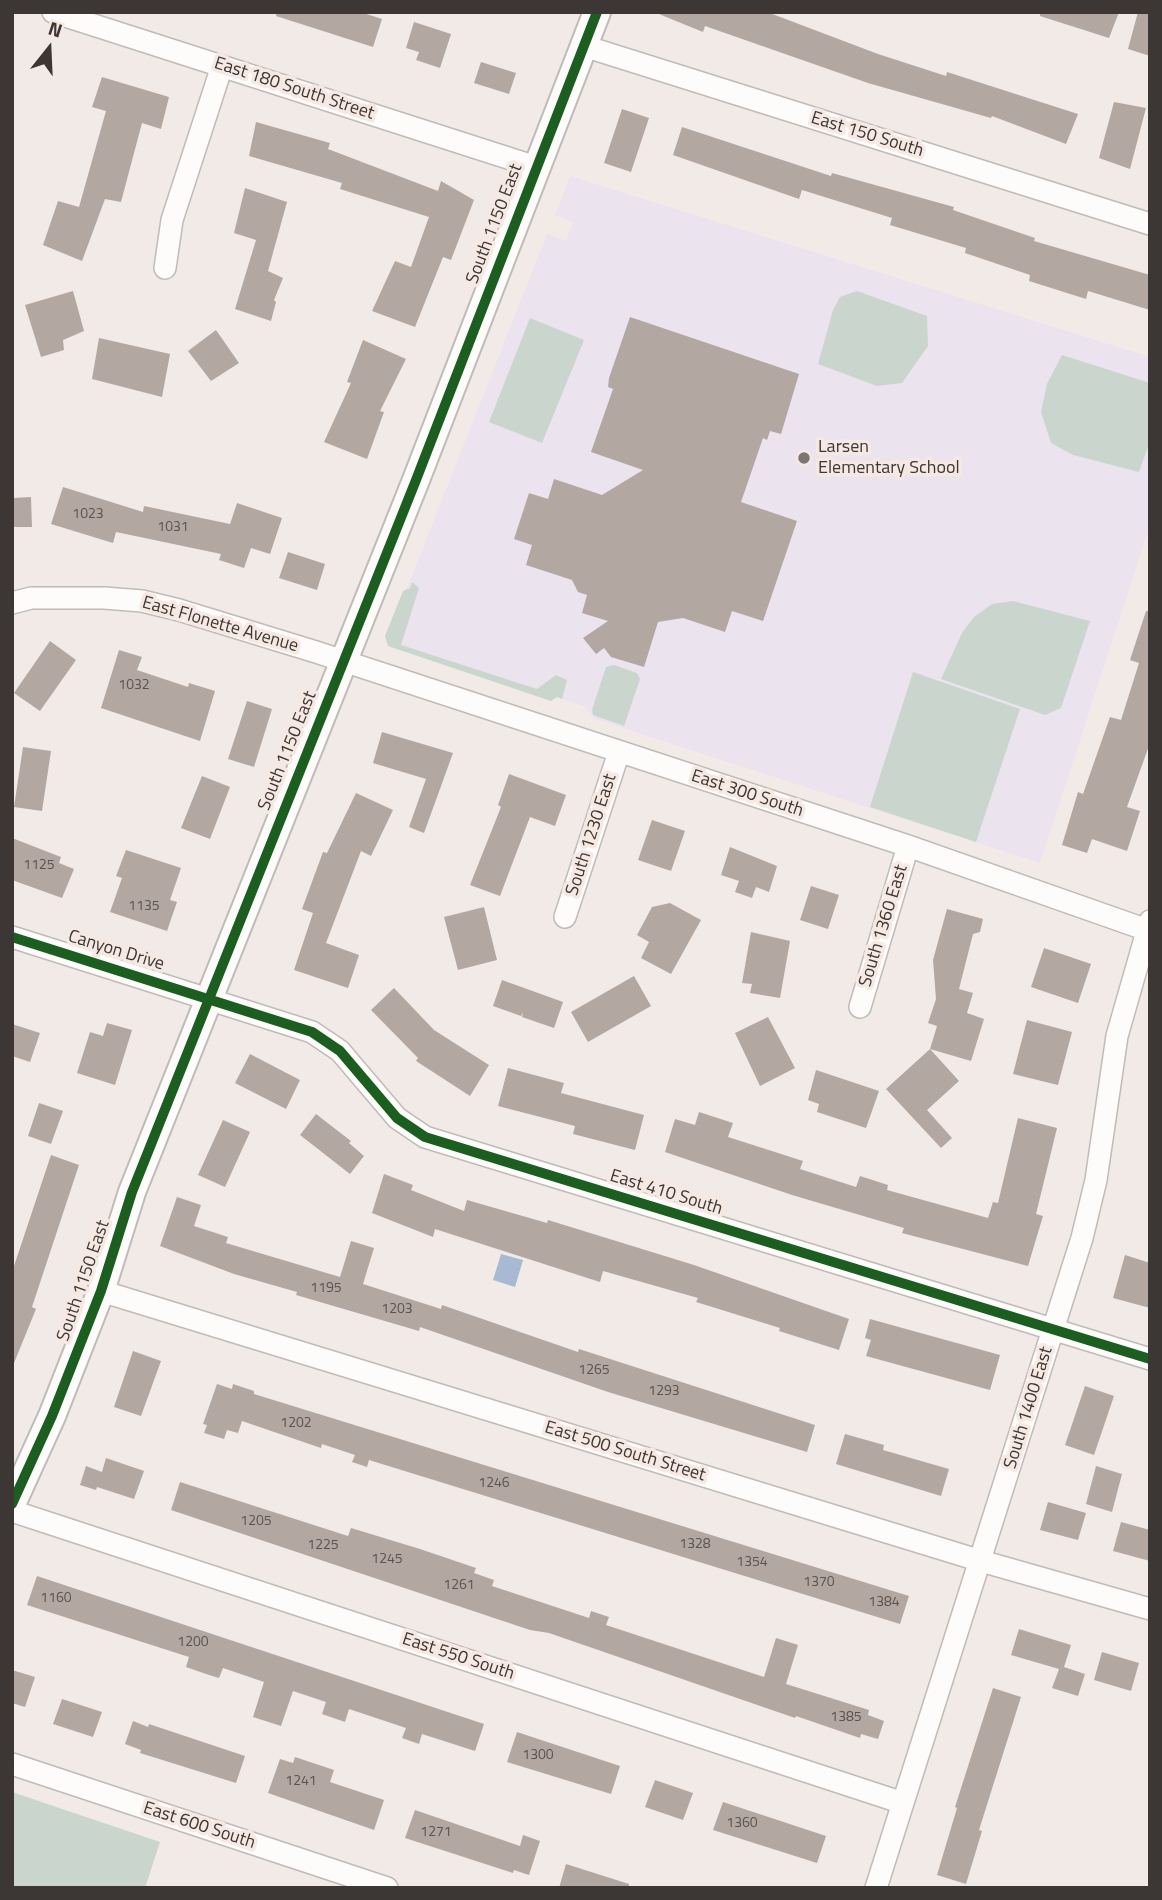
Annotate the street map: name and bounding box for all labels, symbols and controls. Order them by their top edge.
text: N [45,13,66,44]
north arrow [14,14,84,84]
street label: East 180 South Street [211,53,377,125]
street label: East 150 South [808,108,926,162]
street label: South 1150 East [462,161,528,287]
place label: Larsen Elementary School [818,437,960,480]
marker: Larsen Elementary School [796,450,812,466]
house number: 1023 [72,507,104,523]
house number: 1031 [157,520,189,536]
street label: East Flonette Avenue [139,592,301,658]
house number: 1032 [118,678,150,694]
street label: South 1150 East [254,688,322,814]
street label: East 300 South [688,766,806,822]
street label: South 1230 East [562,771,622,899]
house number: 1125 [23,858,55,874]
street label: South 1360 East [855,862,913,990]
house number: 1135 [128,899,160,915]
street label: Canyon Drive [65,926,167,976]
street label: East 410 South [607,1166,725,1220]
street label: South 1150 East [53,1218,115,1344]
house number: 1195 [310,1281,342,1297]
house number: 1203 [381,1302,413,1318]
street label: South 1400 East [1000,1344,1058,1472]
house number: 1265 [578,1363,610,1379]
house number: 1293 [648,1384,680,1400]
house number: 1202 [280,1416,312,1432]
street label: East 500 South Street [542,1417,708,1487]
house number: 1246 [478,1476,510,1492]
house number: 1205 [240,1514,272,1530]
house number: 1328 [679,1537,711,1553]
house number: 1225 [307,1538,339,1554]
house number: 1245 [371,1552,403,1568]
house number: 1354 [736,1555,768,1571]
house number: 1370 [803,1575,835,1591]
house number: 1261 [443,1578,475,1594]
house number: 1160 [40,1591,72,1607]
house number: 1384 [868,1595,900,1611]
street label: East 550 South [399,1629,517,1685]
house number: 1200 [177,1635,209,1651]
house number: 1385 [830,1710,862,1726]
house number: 1300 [522,1748,554,1764]
house number: 1241 [285,1774,317,1790]
street label: East 600 South [140,1798,258,1854]
house number: 1360 [726,1816,758,1832]
house number: 1271 [420,1825,452,1841]

